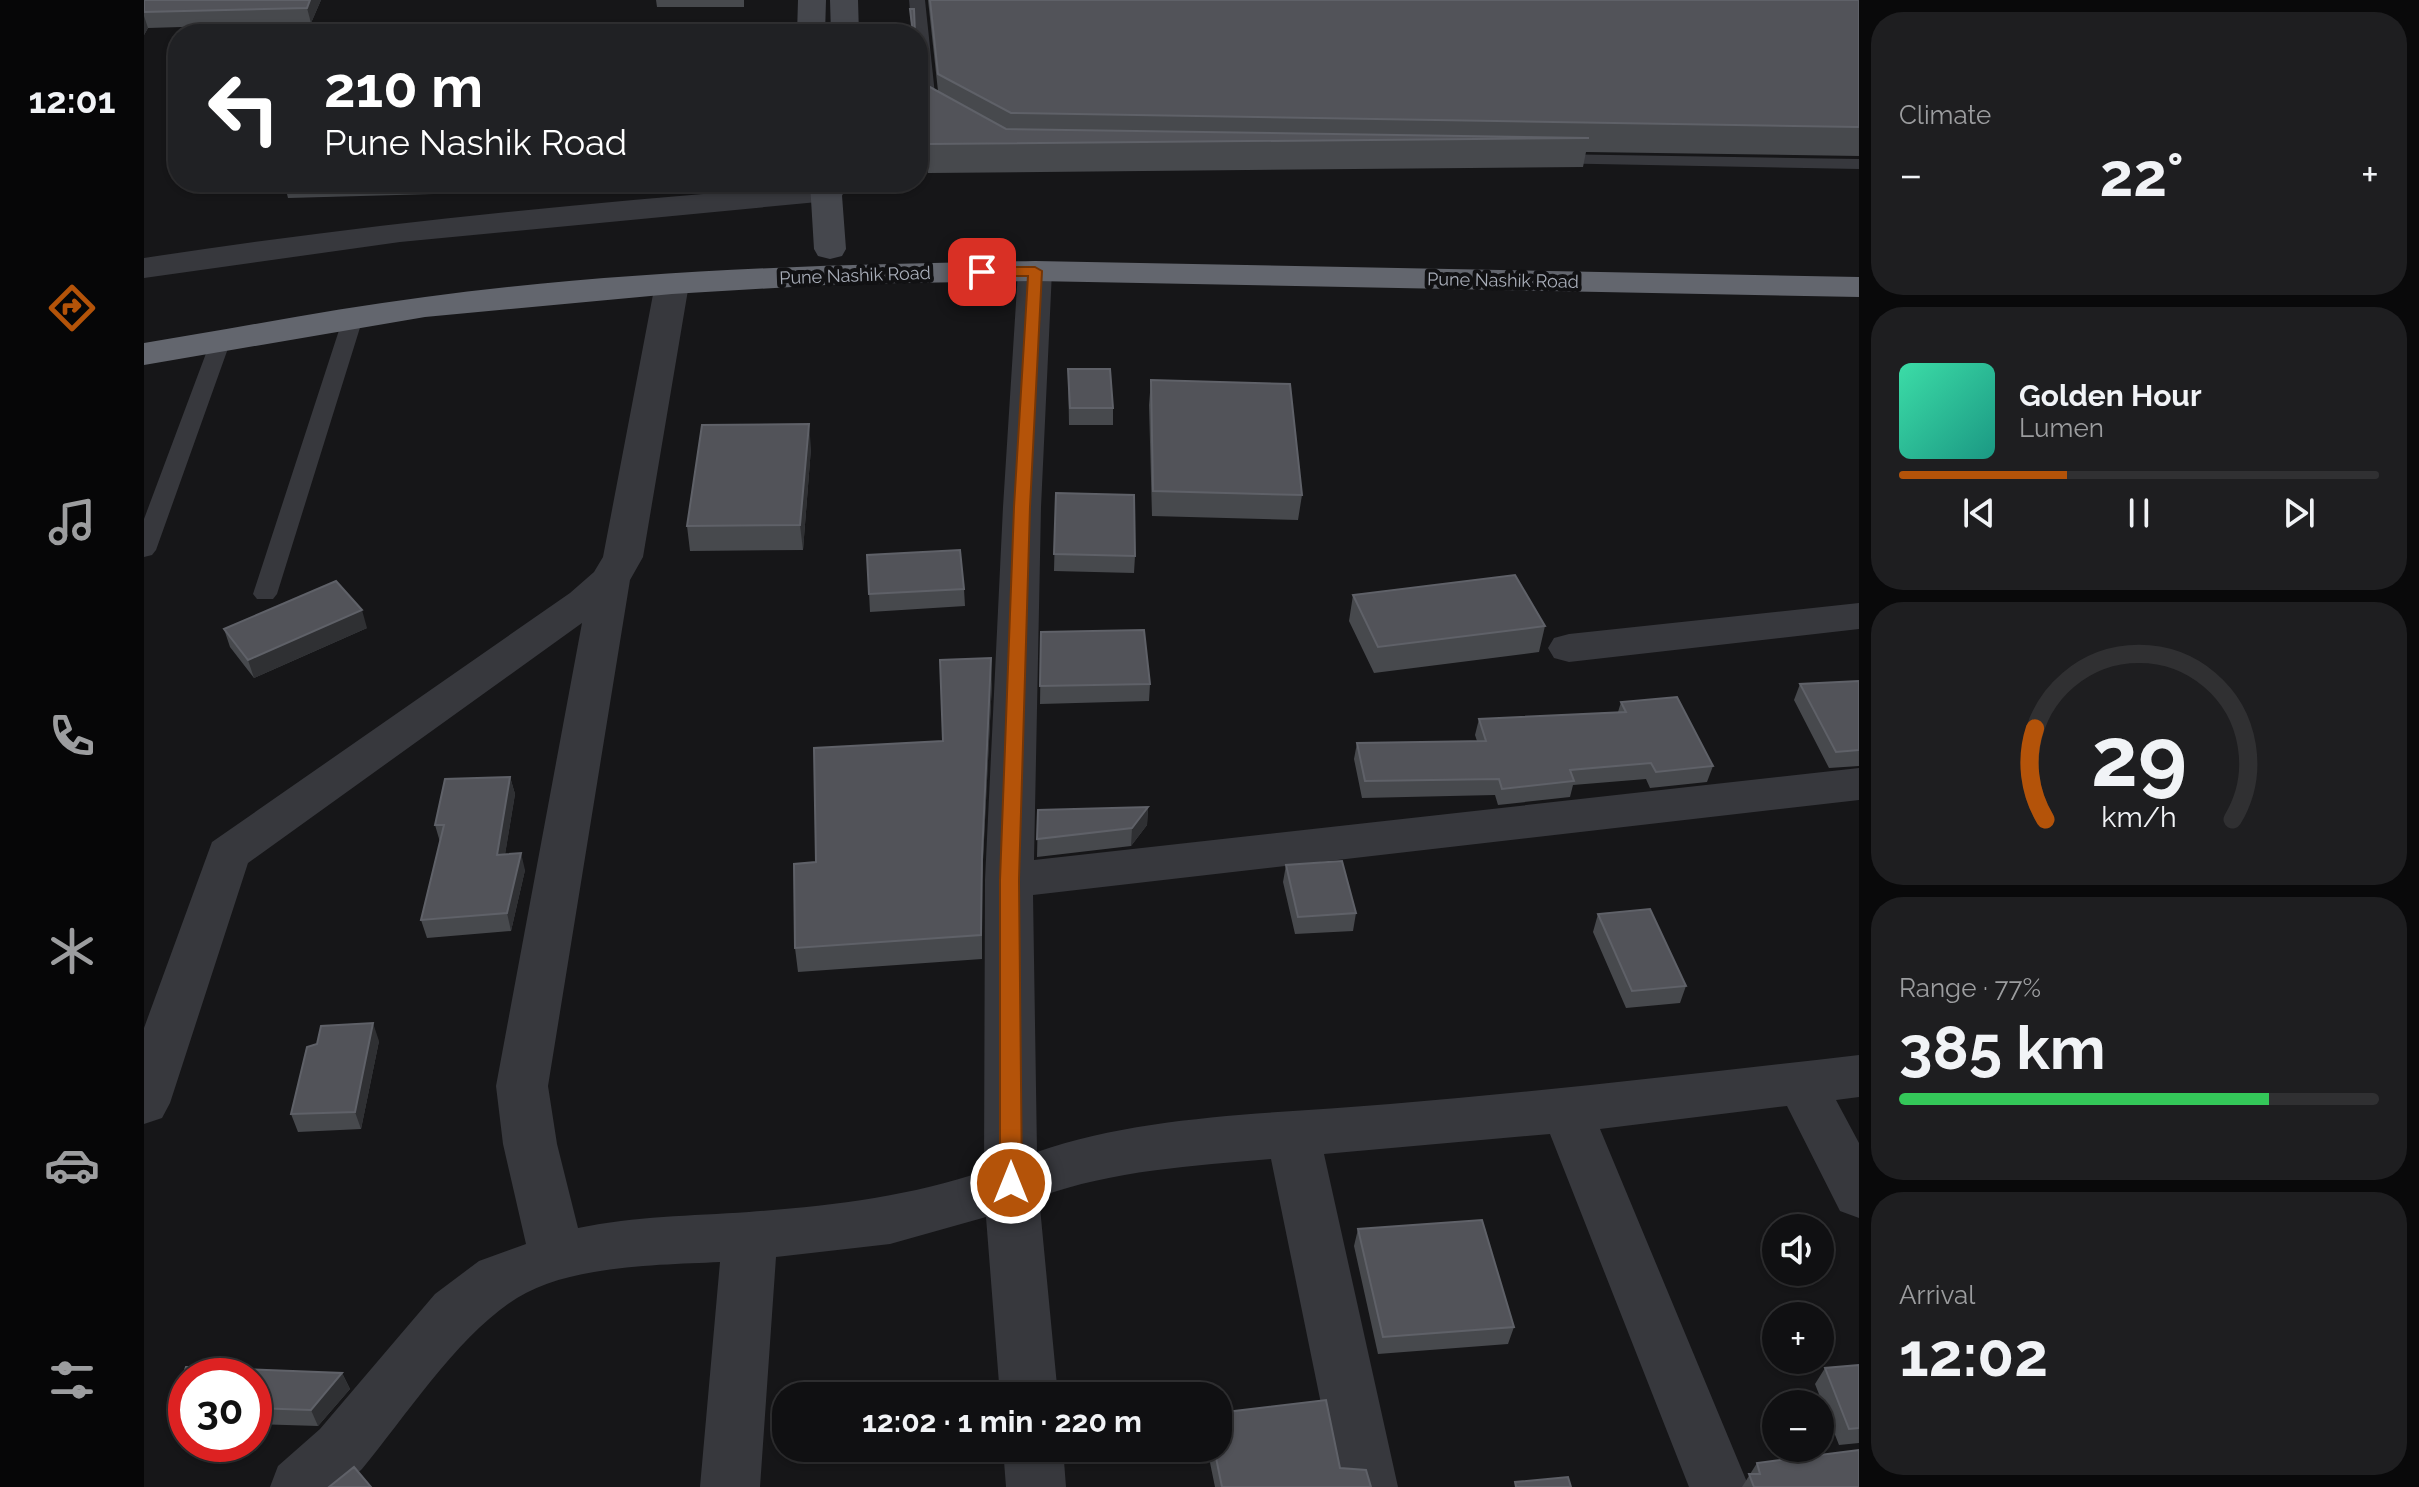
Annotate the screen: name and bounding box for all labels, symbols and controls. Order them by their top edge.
text: 210 m [324,54,483,120]
icon: left [192,56,296,160]
text: 12:01 [29,79,115,121]
text: Climate [1899,100,1991,130]
text: Pune Nashik Road [324,121,627,163]
text: 22° [2100,140,2184,210]
text: − [1899,149,1923,200]
text: + [2361,149,2379,200]
pin [948,238,1016,306]
icon: arrive [960,250,1004,294]
street label: Pune Nashik Road [779,262,931,288]
street label: Pune Nashik Road [1427,268,1579,292]
icon: directions [44,280,100,336]
text: Golden Hour [2019,378,2202,413]
text: Lumen [2019,413,2104,443]
icon: previous [1957,491,2001,535]
icon: pause [2117,491,2161,535]
icon: next [2277,491,2321,535]
icon: music [44,494,100,550]
text: 29 [2091,707,2187,804]
icon: phone [44,708,100,764]
text: km/h [2101,800,2177,834]
icon: climate [44,923,100,979]
text: Range · 77% [1899,973,2041,1003]
text: 385 km [1899,1013,2106,1083]
icon: car [44,1137,100,1193]
position arrow [969,1141,1053,1225]
map controls [1762,1214,1834,1462]
button: sound [1762,1214,1834,1286]
text: Arrival [1899,1280,1975,1310]
button: + [1762,1302,1834,1374]
text: 12:02 [1899,1320,2048,1390]
icon: filters [44,1352,100,1408]
speed limit sign: 30 [168,1358,272,1462]
button: − [1762,1390,1834,1462]
text: 12:02 · 1 min · 220 m [862,1404,1142,1439]

